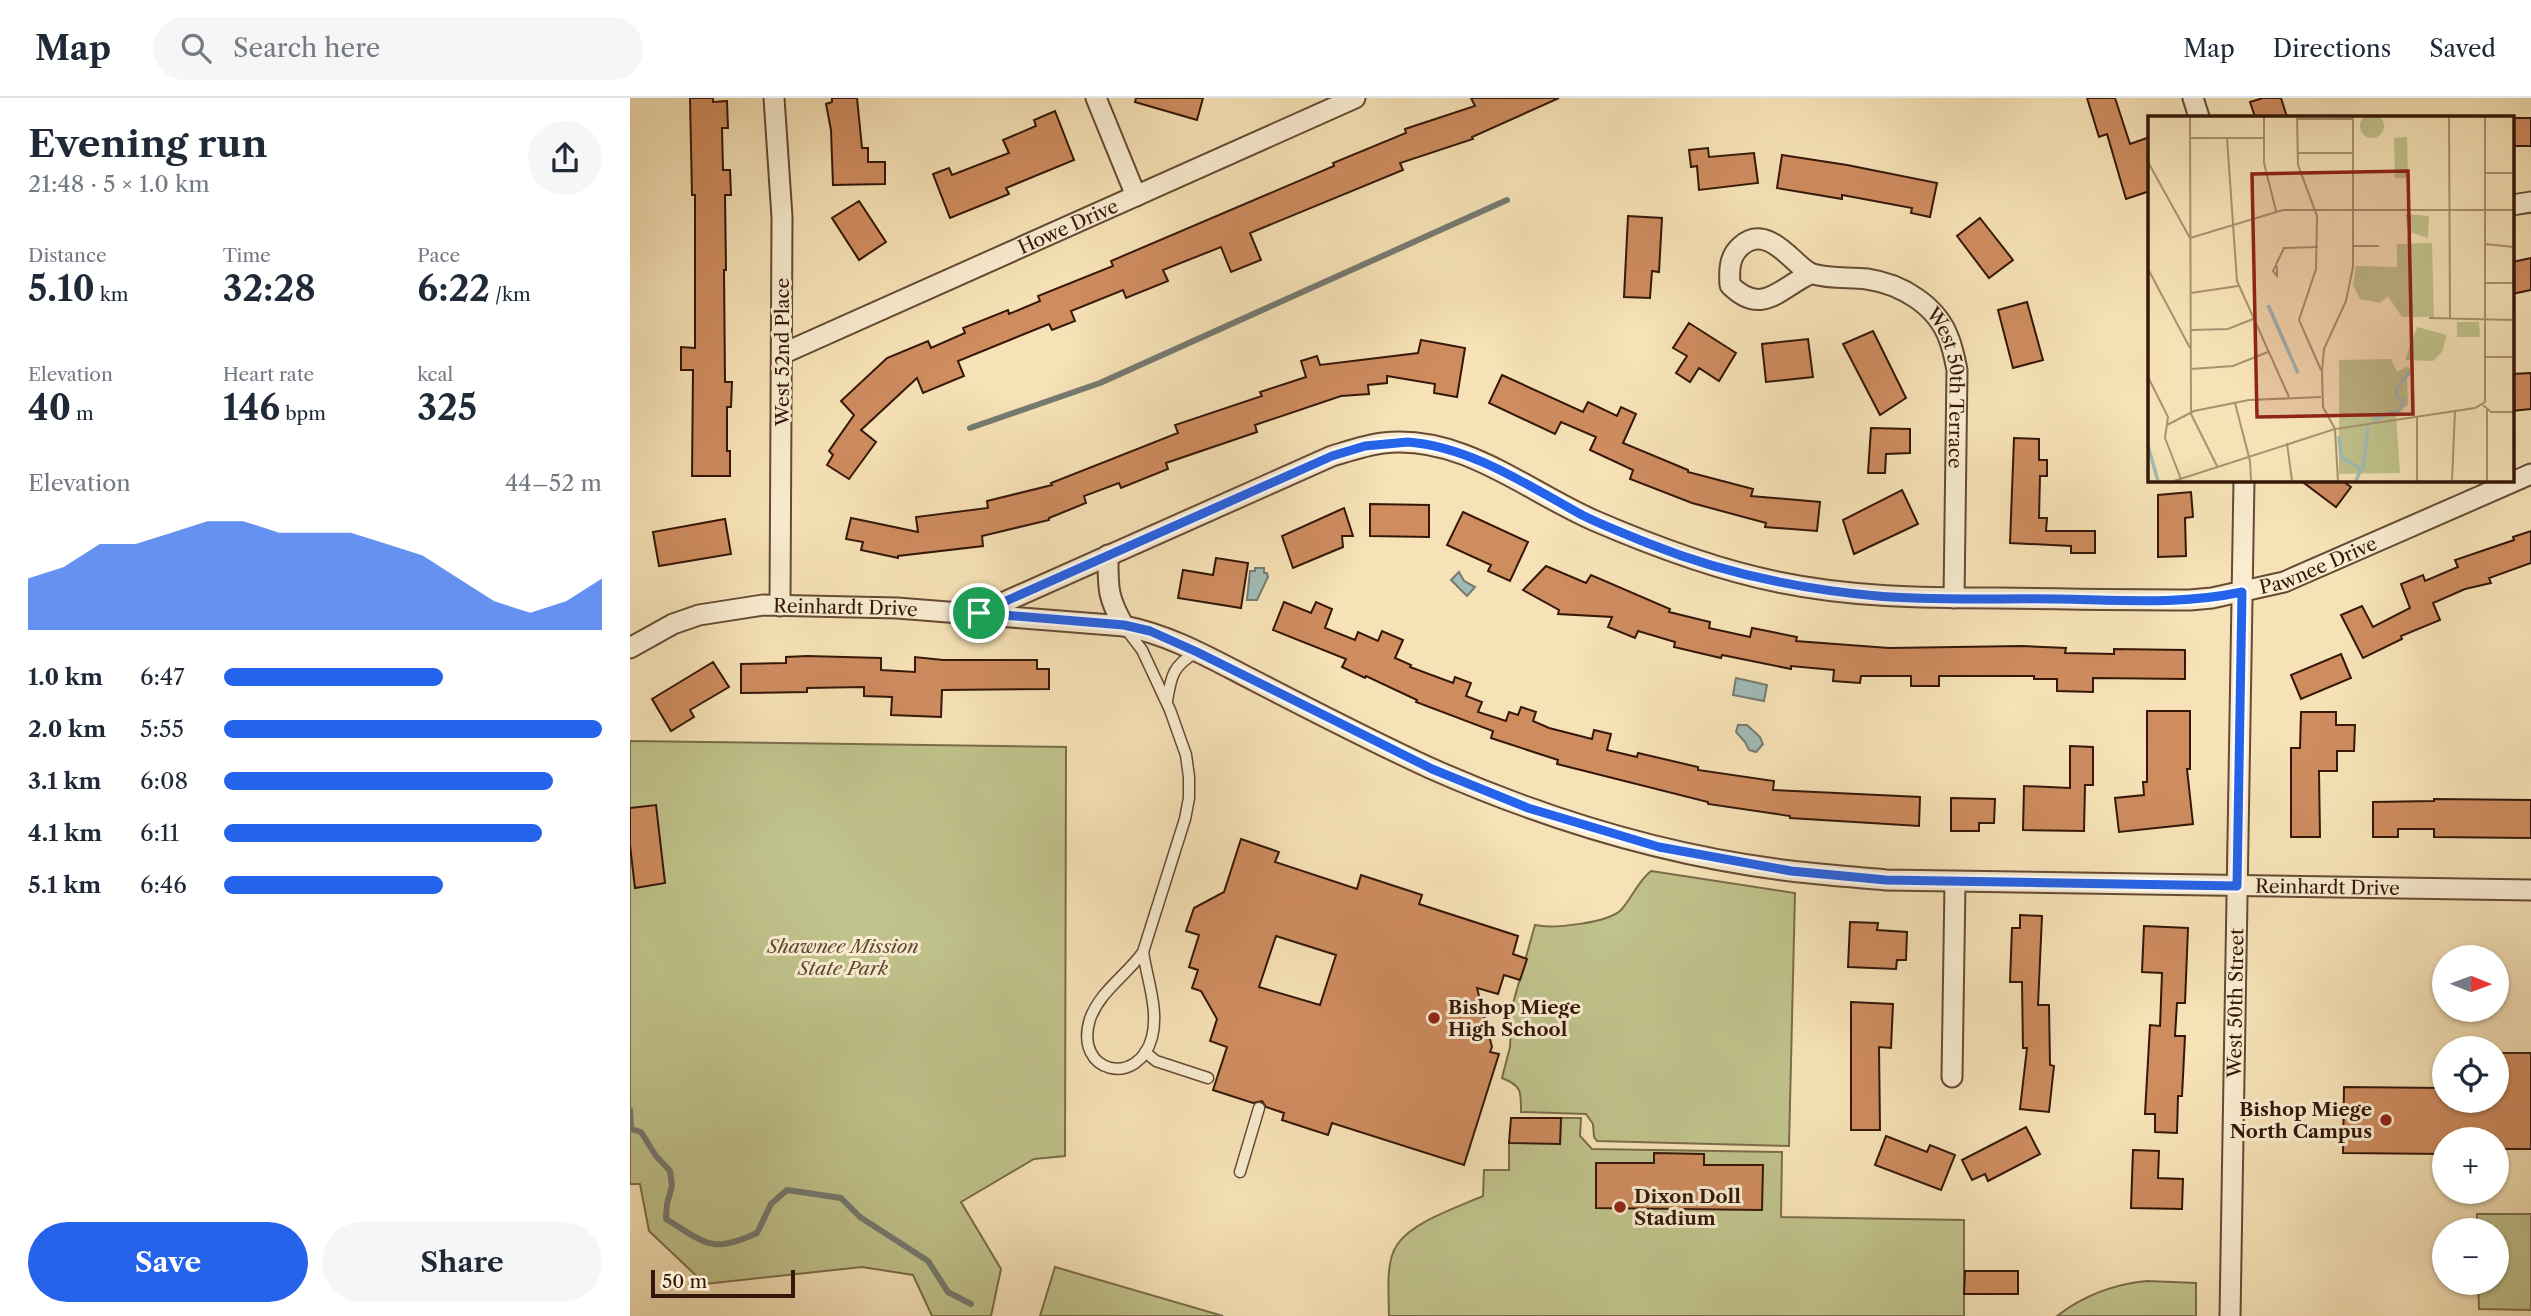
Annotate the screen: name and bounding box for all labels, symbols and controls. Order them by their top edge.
search box [153,17,643,80]
text: Map [35,28,111,69]
icon: search [177,29,215,67]
text: Search here [233,32,380,64]
text: Map [2183,34,2235,63]
text: Directions [2273,34,2391,63]
text: Saved [2429,34,2496,63]
inset map [2148,116,2514,481]
text: Evening run [28,120,268,167]
button: share [528,121,602,195]
text: 21:48 · 5 × 1.0 km [28,170,210,198]
street label: Howe Drive [1014,194,1122,259]
text: Distance [28,244,107,267]
text: Time [223,244,271,267]
text: Pace [417,244,460,267]
text: 5.10 [28,267,95,310]
text: 32:28 [223,267,316,310]
text: 6:22 [417,267,490,310]
street label: West 52nd Place [771,278,794,427]
text: km [95,283,129,306]
text: /km [490,283,531,306]
street label: West 50th Terrace [1921,302,1969,469]
text: Elevation [28,363,113,386]
text: Heart rate [223,363,314,386]
text: kcal [417,363,453,386]
text: 40 [28,386,71,429]
text: 146 [223,386,280,429]
text: 325 [417,386,477,429]
text: m [71,402,94,425]
text: bpm [280,402,326,425]
text: Elevation [28,469,131,497]
text: 44–52 m [505,469,602,497]
street label: Pawnee Drive [2257,532,2381,599]
pin [949,583,1009,643]
street label: Reinhardt Drive [773,594,919,622]
icon: arrive [960,594,998,632]
text: 1.0 km [28,663,103,691]
text: 6:47 [140,663,185,691]
text: 2.0 km [28,715,106,743]
text: 5:55 [140,715,184,743]
text: 3.1 km [28,767,102,795]
text: 6:08 [140,767,188,795]
text: 4.1 km [28,819,102,847]
text: 6:11 [140,819,179,847]
text: 5.1 km [28,871,101,899]
text: 6:46 [140,871,187,899]
street label: Reinhardt Drive [2255,875,2400,900]
street label: West 50th Street [2223,928,2248,1079]
park label: Shawnee Mission State Park [766,935,919,980]
north arrow [2432,945,2510,1022]
map controls [2432,945,2509,1295]
place label: Bishop Miege High School [1448,996,1581,1041]
marker: Bishop Miege High School [1426,1010,1442,1026]
button: locate [2432,1036,2509,1113]
place label: Bishop Miege North Campus [2230,1098,2372,1143]
marker: Bishop Miege North Campus [2378,1112,2394,1128]
button: + [2432,1127,2509,1204]
place label: Dixon Doll Stadium [1634,1185,1741,1230]
marker: Dixon Doll Stadium [1612,1199,1628,1215]
button: − [2432,1218,2509,1295]
button: Save [28,1222,308,1302]
button: Share [322,1222,602,1302]
scale bar [651,1267,794,1299]
text: 50 m [662,1270,707,1293]

